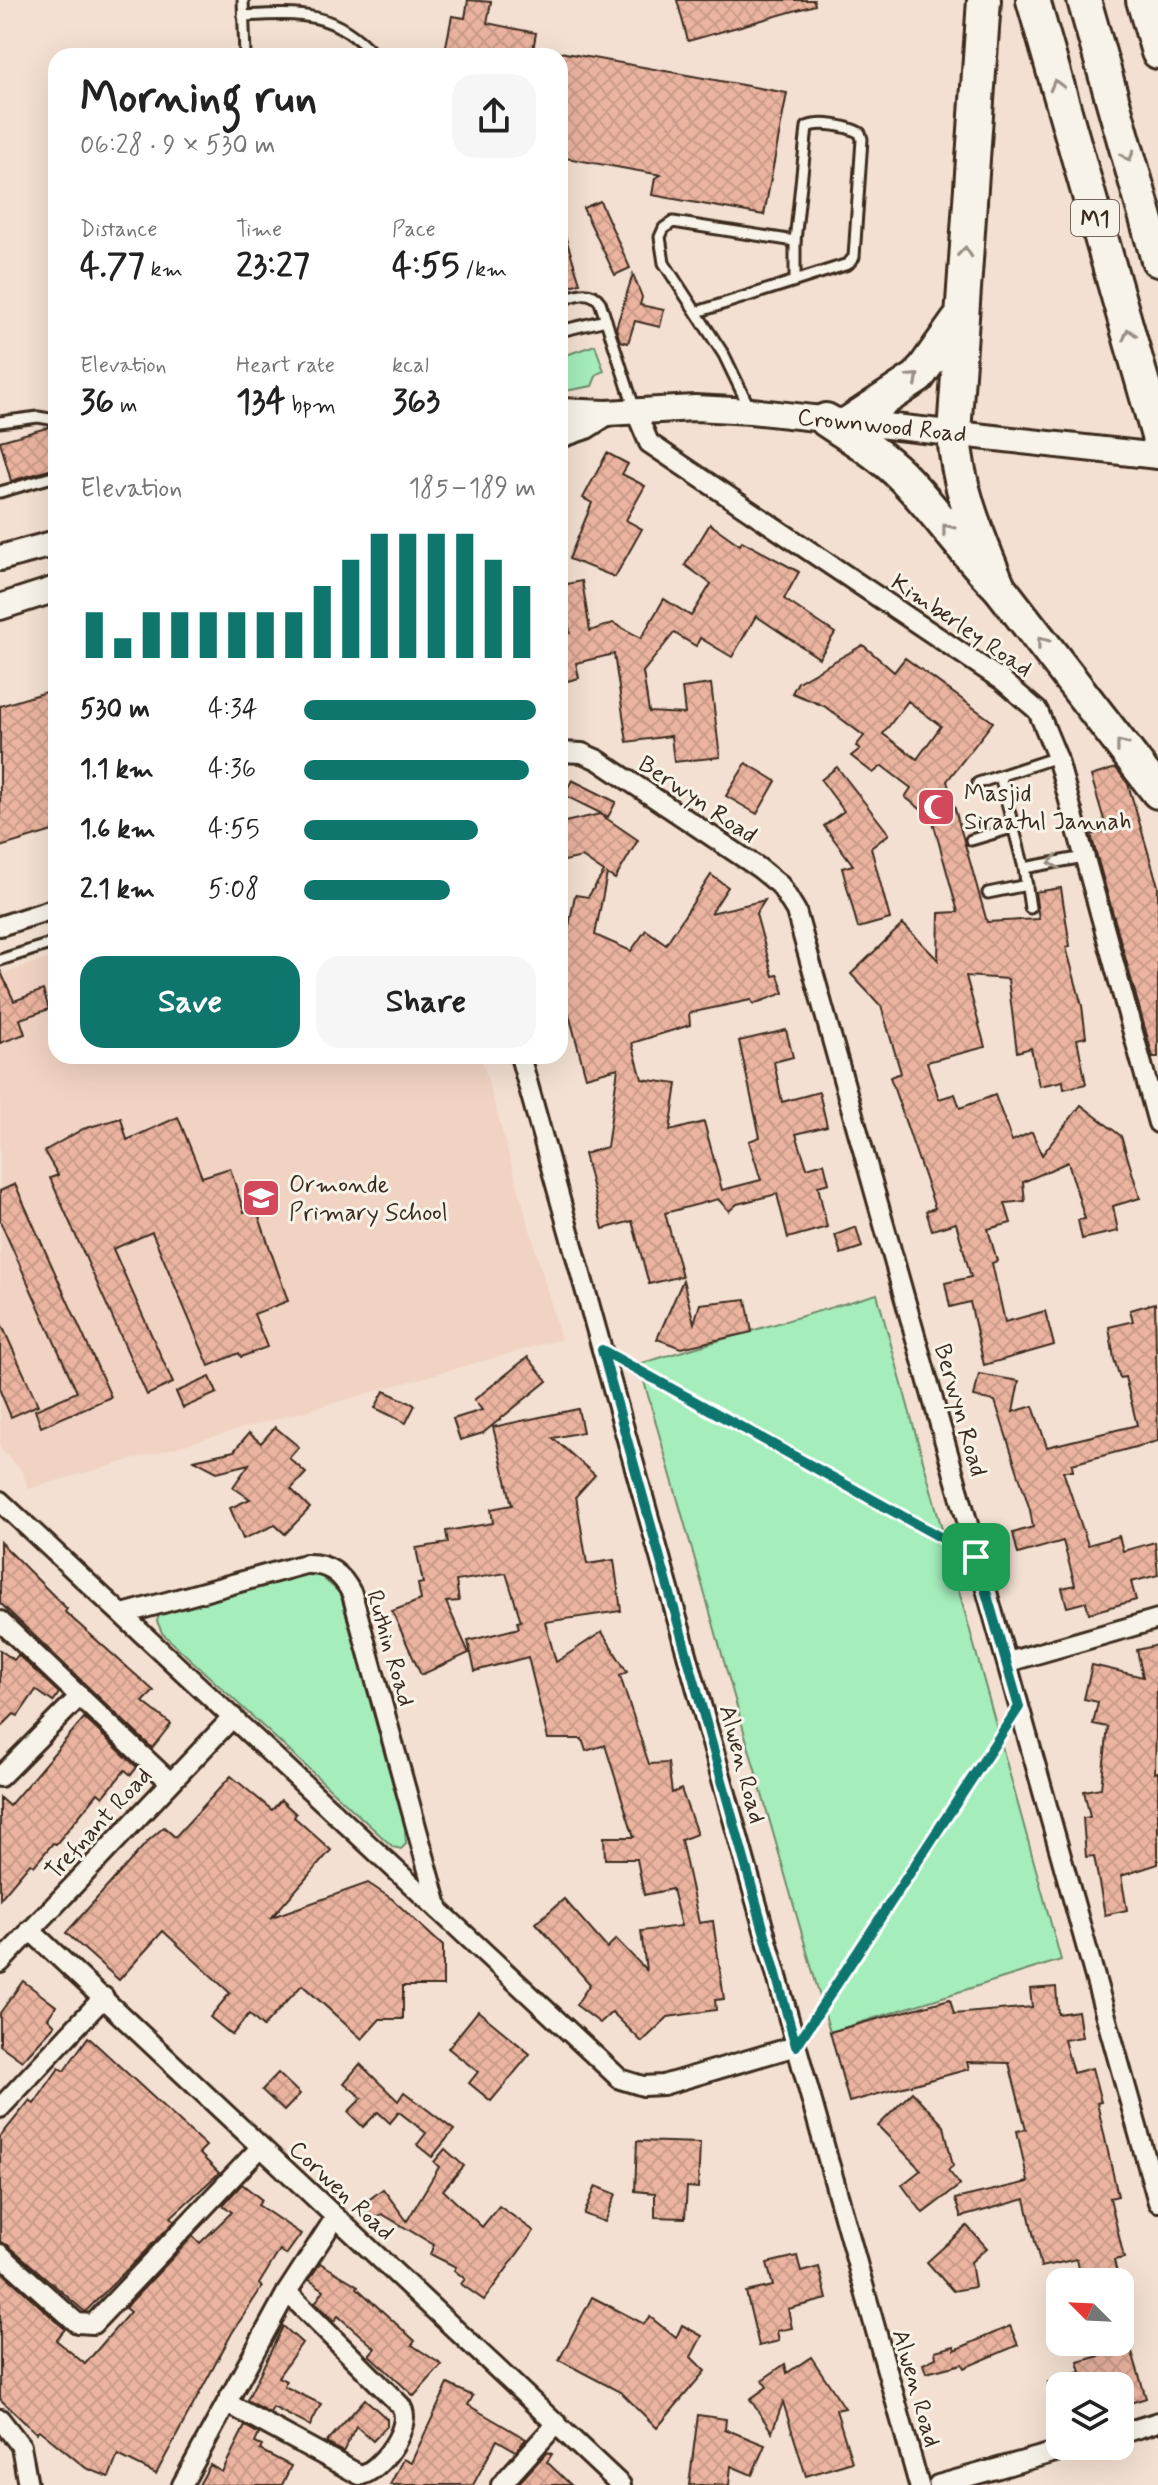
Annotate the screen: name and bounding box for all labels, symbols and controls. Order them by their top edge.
text: Morning run [80,70,317,128]
button: share [452,74,536,158]
one-way arrow [1049,78,1066,92]
text: 06:28 · 9 × 530 m [80,129,276,163]
one-way arrow [1119,148,1136,162]
road number: M1 [1071,200,1119,236]
text: Distance [80,216,157,244]
text: Time [236,216,282,244]
text: Pace [392,216,436,244]
text: 4.77 [80,244,145,289]
text: 23:27 [236,244,310,289]
text: 4:55 [392,244,459,289]
one-way arrow [956,246,973,259]
text: km [145,256,183,284]
text: /km [459,256,507,284]
one-way arrow [1122,328,1138,342]
text: Elevation [80,352,167,380]
text: Heart rate [236,352,335,380]
text: kcal [392,352,429,380]
one-way arrow [905,374,920,388]
text: 36 [80,380,114,425]
text: 134 [236,380,286,425]
text: 363 [392,380,440,425]
text: m [114,392,138,420]
text: bpm [286,392,336,420]
street label: Crownwood Road [796,402,968,451]
text: Elevation [80,472,182,506]
text: 185–189 m [408,472,536,506]
one-way arrow [942,523,956,538]
street label: Kimberley Road [885,568,1038,685]
one-way arrow [1037,636,1051,651]
text: 530 m [80,693,150,727]
text: 4:34 [208,693,258,727]
one-way arrow [1117,739,1131,754]
street label: Berwyn Road [632,749,763,851]
text: 1.1 km [80,753,154,787]
text: 4:36 [208,753,256,787]
place label: Masjid Siraatul Jannah [964,779,1131,838]
mosque icon: Masjid Siraatul Jannah [915,786,957,828]
text: 1.6 km [80,813,155,847]
text: 4:55 [208,813,260,847]
one-way arrow [1047,853,1061,870]
text: 2.1 km [80,873,155,907]
text: 5:08 [208,873,259,907]
button: Save [80,956,300,1048]
button: Share [316,956,536,1048]
place label: Ormonde Primary School [289,1170,448,1229]
school or university icon: Ormonde Primary School [240,1177,282,1219]
street label: Berwyn Road [926,1340,993,1480]
pin [942,1523,1010,1591]
icon: arrive [954,1535,998,1579]
street label: Ruthin Road [358,1587,421,1710]
street label: Alwen Road [711,1702,772,1827]
street label: Trefnant Road [39,1761,159,1887]
street label: Corwen Road [282,2134,400,2248]
north arrow [1046,2268,1134,2356]
map controls [1046,2268,1134,2460]
street label: Alwen Road [884,2326,947,2451]
button: layers [1046,2372,1134,2460]

